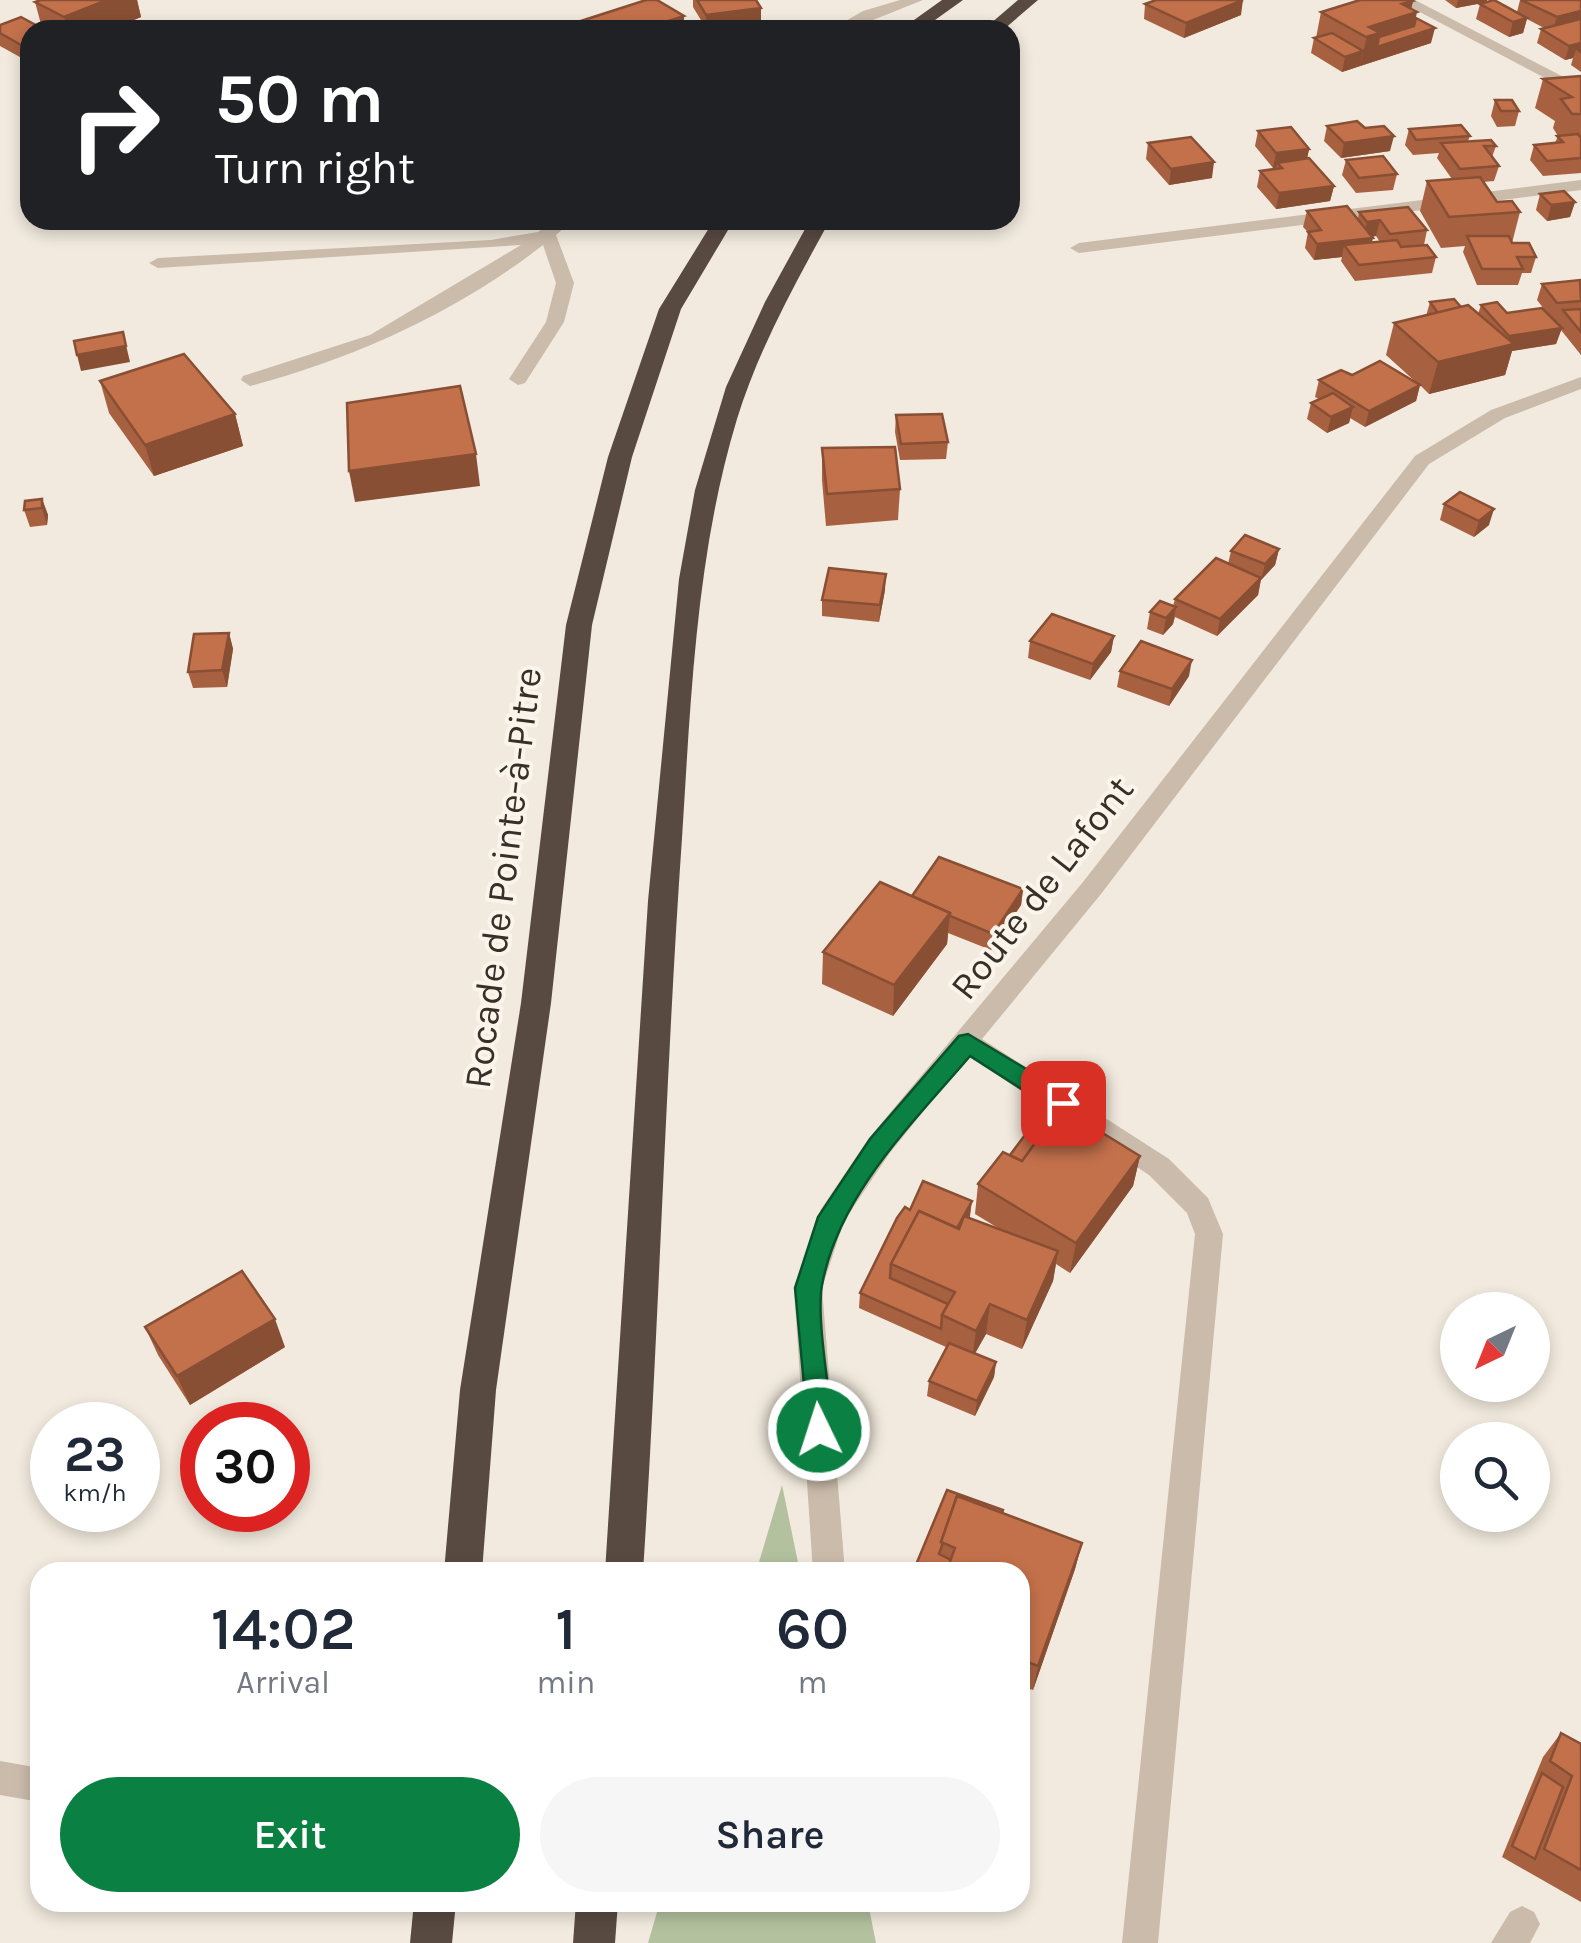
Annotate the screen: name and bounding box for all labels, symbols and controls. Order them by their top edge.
text: 50 m [215,58,384,140]
icon: right [50,60,180,190]
text: Turn right [215,142,415,194]
street label: Rocade de Pointe-à-Pitre [455,665,551,1091]
street label: Route de Lafont [941,768,1143,1008]
pin [1021,1061,1106,1146]
icon: arrive [1036,1076,1091,1131]
north arrow [1440,1292,1550,1402]
map controls [1440,1292,1550,1532]
position arrow [767,1378,871,1482]
speed limit sign: 30 [180,1402,310,1532]
button: search [1440,1422,1550,1532]
text: 23 [64,1425,126,1484]
text: km/h [63,1478,127,1507]
text: 14:02 [211,1594,356,1664]
text: 1 [555,1594,576,1664]
text: 60 [776,1594,849,1664]
text: Arrival [236,1664,330,1701]
text: min [536,1664,595,1701]
text: m [798,1664,828,1701]
button: Exit [60,1777,520,1892]
button: Share [540,1777,1000,1892]

